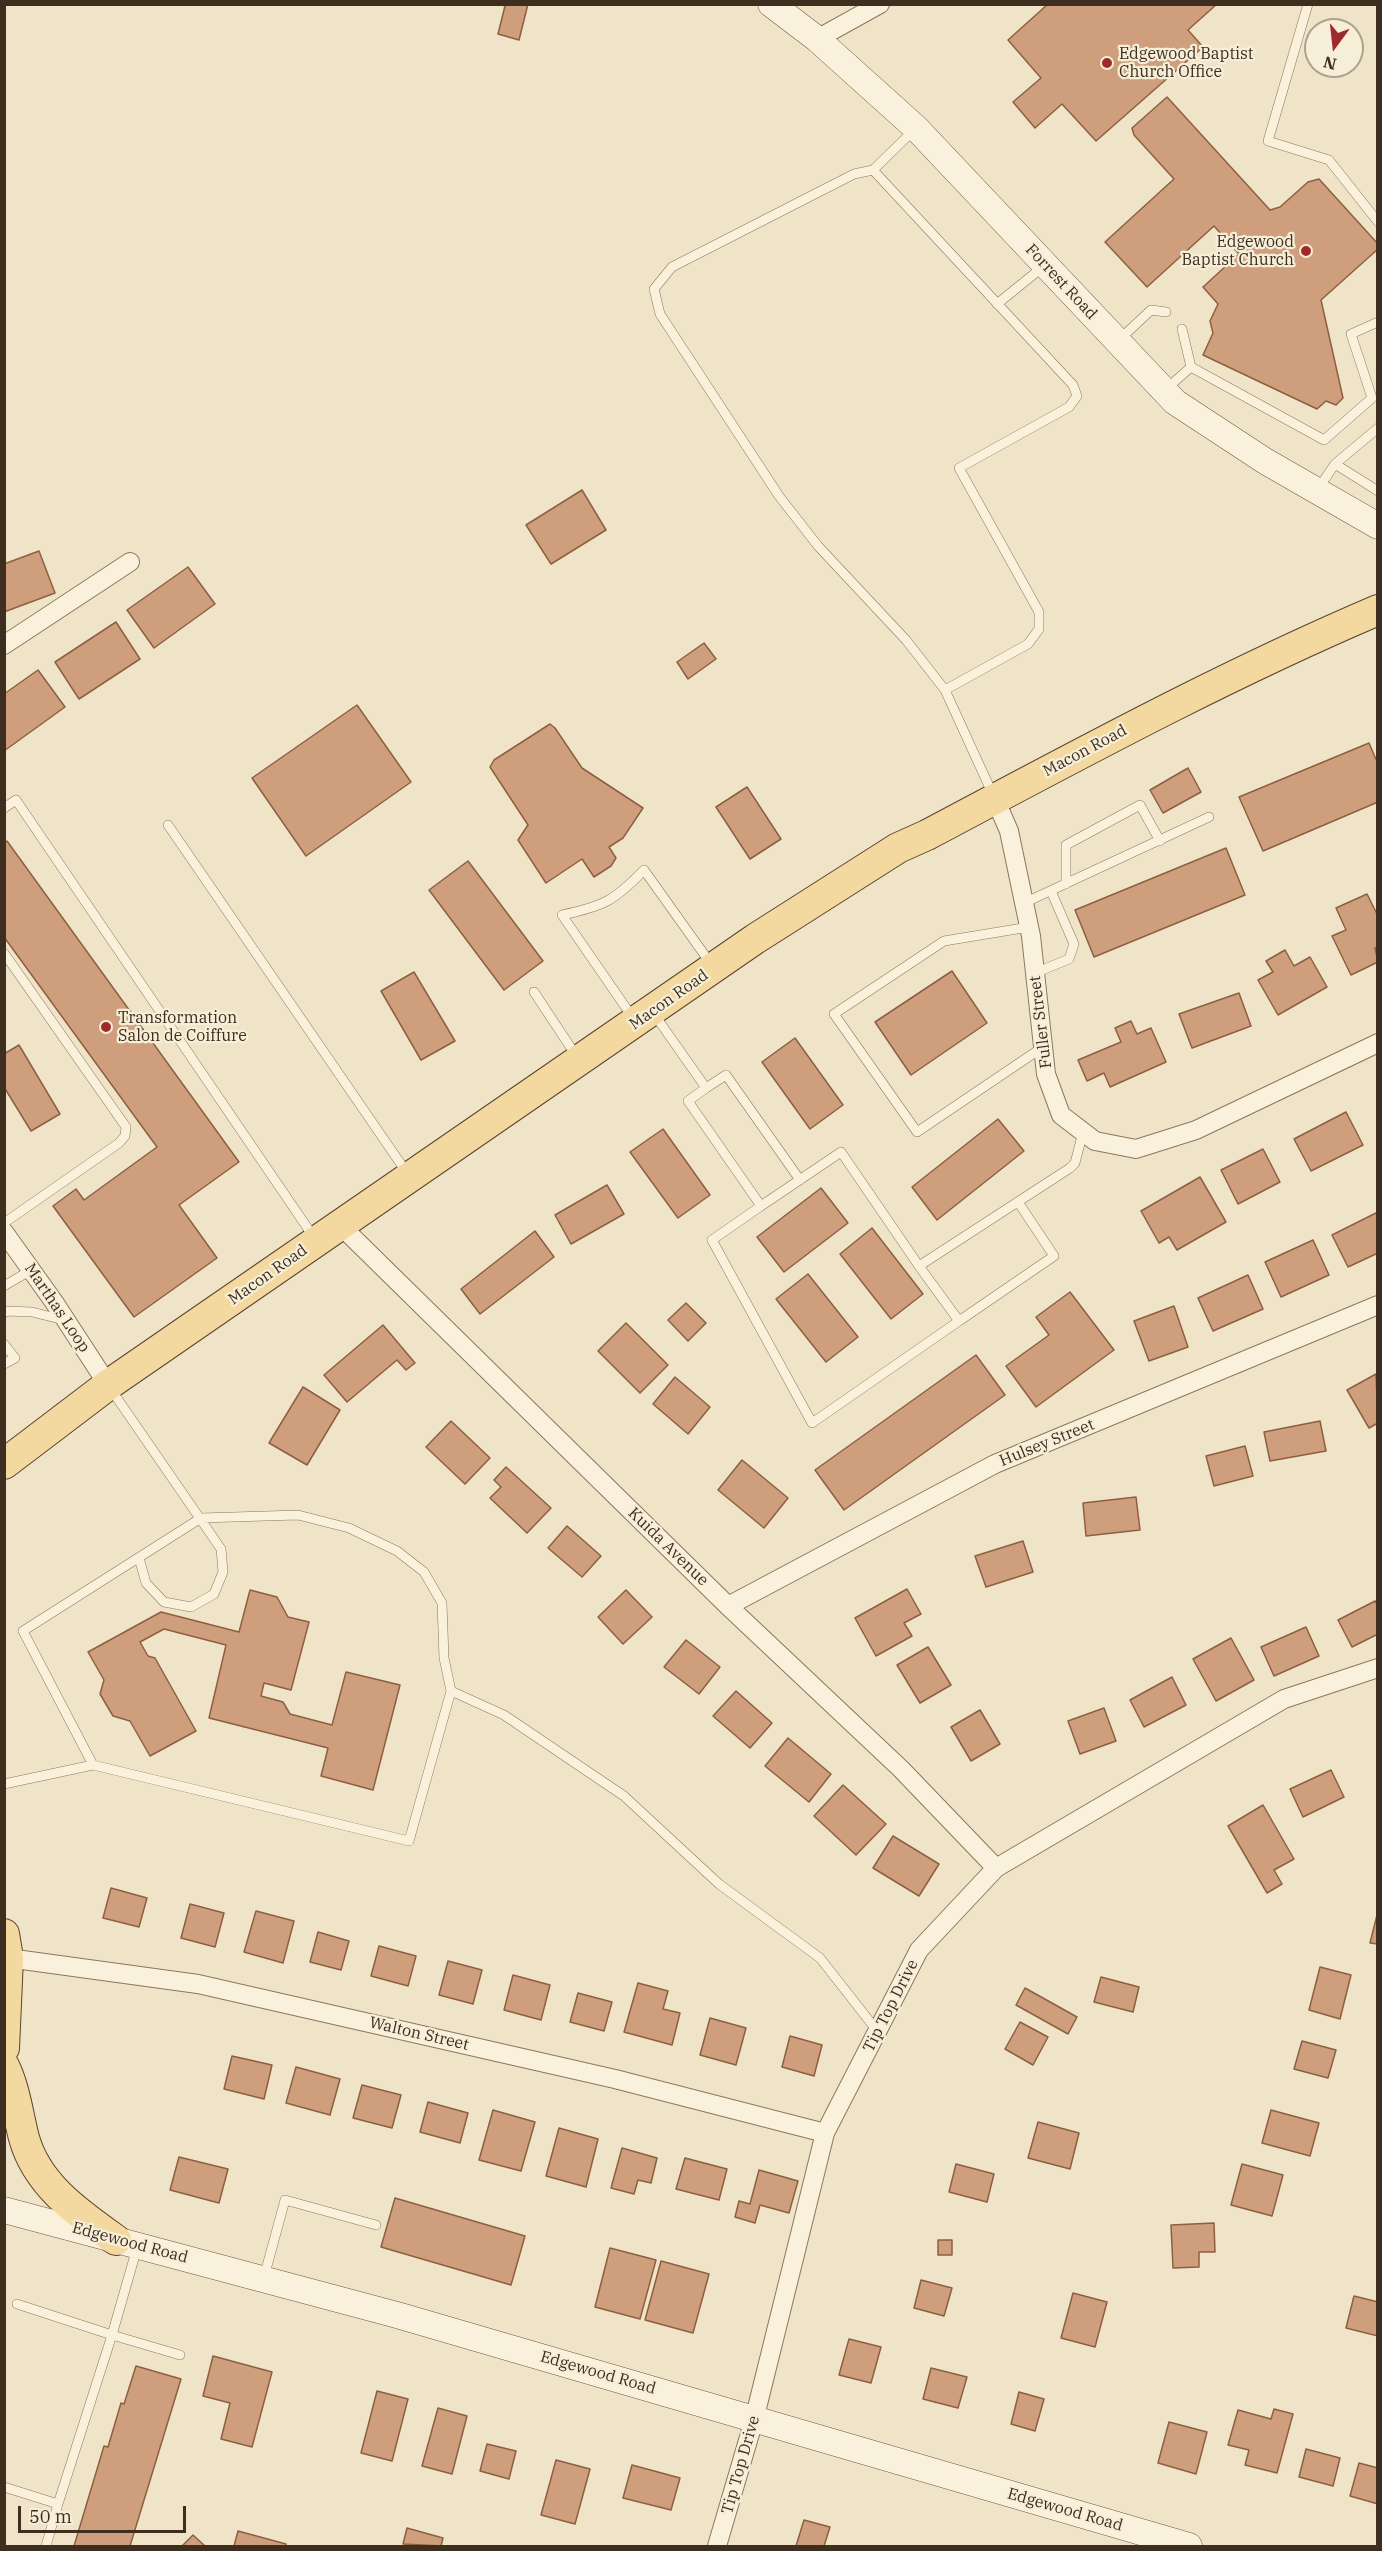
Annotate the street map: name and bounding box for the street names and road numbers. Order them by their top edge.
street label: Forrest Road [1021,240,1101,324]
street label: Macon Road [1040,721,1130,781]
street label: Macon Road [626,966,712,1034]
street label: Fuller Street [1026,974,1056,1070]
street label: Macon Road [225,1241,311,1309]
street label: Marthas Loop [20,1260,94,1356]
street label: Hulsey Street [997,1415,1097,1471]
street label: Kuida Avenue [624,1504,712,1590]
street label: Tip Top Drive [859,1956,923,2056]
street label: Walton Street [367,2013,471,2055]
street label: Edgewood Road [70,2218,190,2268]
street label: Edgewood Road [538,2347,658,2399]
street label: Tip Top Drive [718,2414,764,2516]
street label: Edgewood Road [1005,2484,1125,2536]

